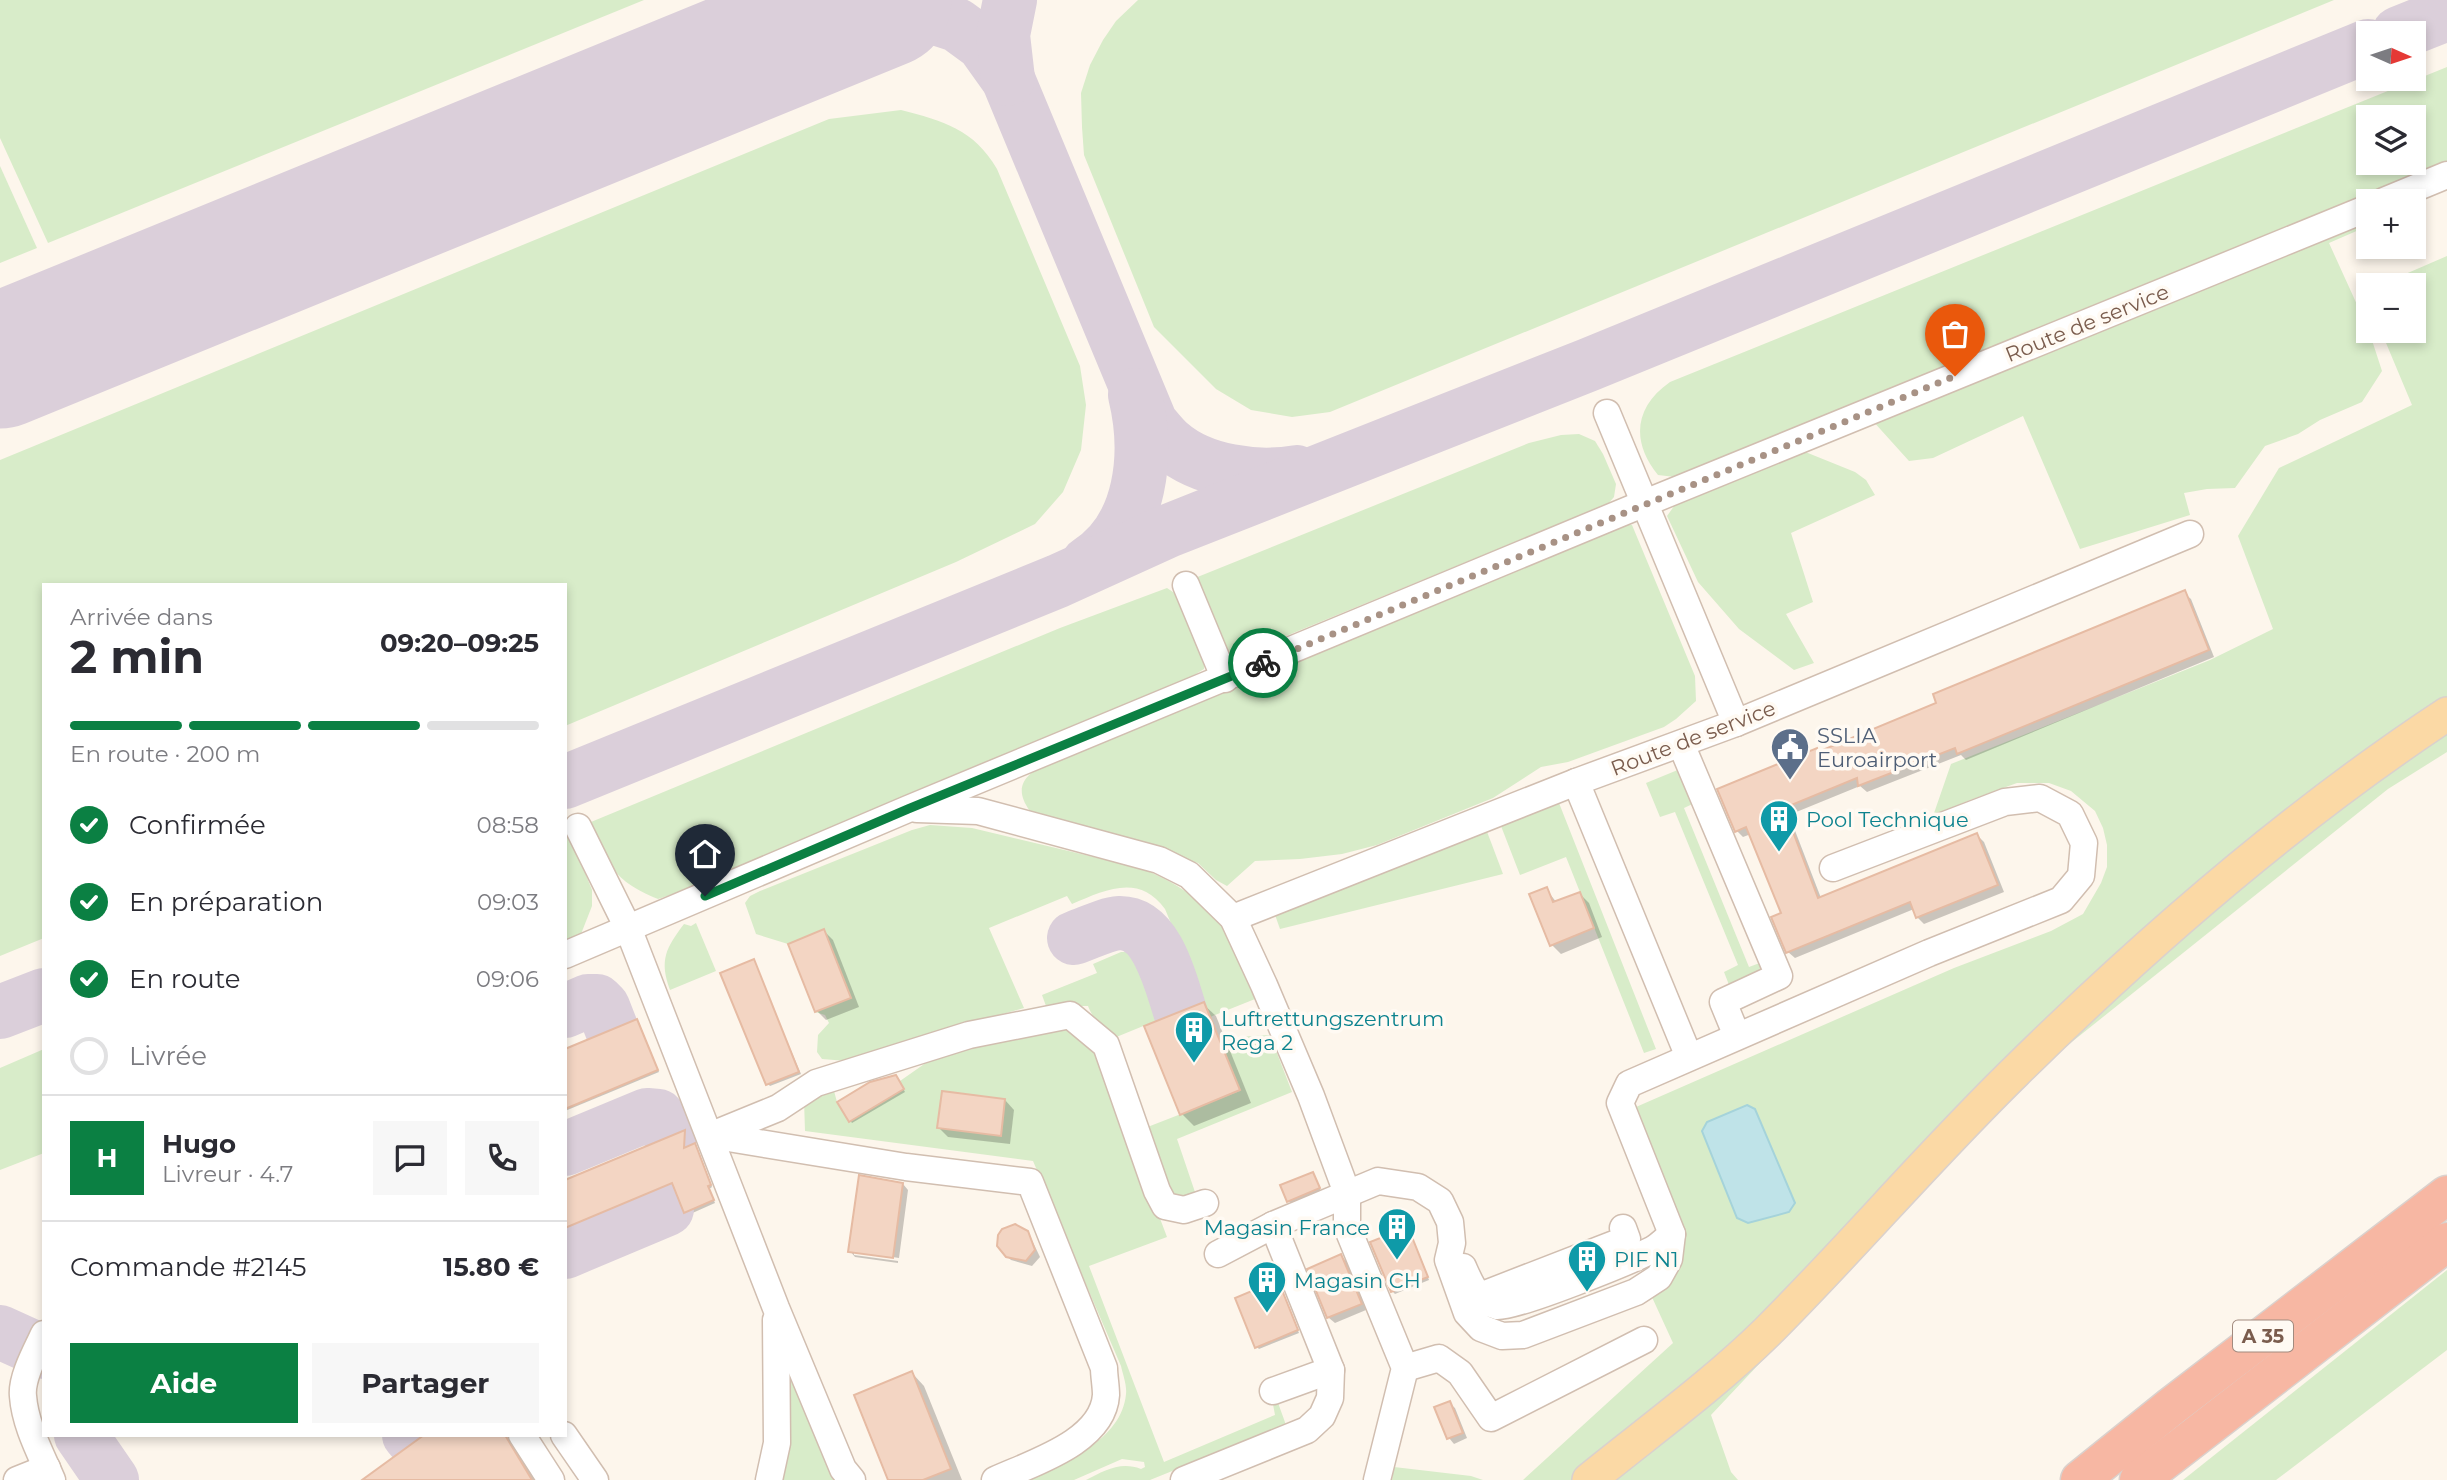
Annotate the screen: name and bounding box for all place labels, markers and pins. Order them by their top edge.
pin [1925,304,1985,376]
place label: SSLIA Euroairport [1817,723,1937,772]
public building icon: SSLIA Euroairport [1769,726,1811,781]
building icon: Pool Technique [1758,798,1800,853]
place label: Pool Technique [1806,807,1969,832]
pin [675,824,735,896]
place label: Luftrettungszentrum Rega 2 [1221,1006,1444,1055]
building icon: Luftrettungszentrum Rega 2 [1173,1009,1215,1064]
building icon: Magasin France [1376,1206,1418,1261]
place label: Magasin France [1204,1215,1370,1240]
building icon: PIF N1 [1566,1238,1608,1293]
place label: PIF N1 [1614,1247,1679,1272]
building icon: Magasin CH [1246,1259,1288,1314]
place label: Magasin CH [1294,1268,1421,1293]

